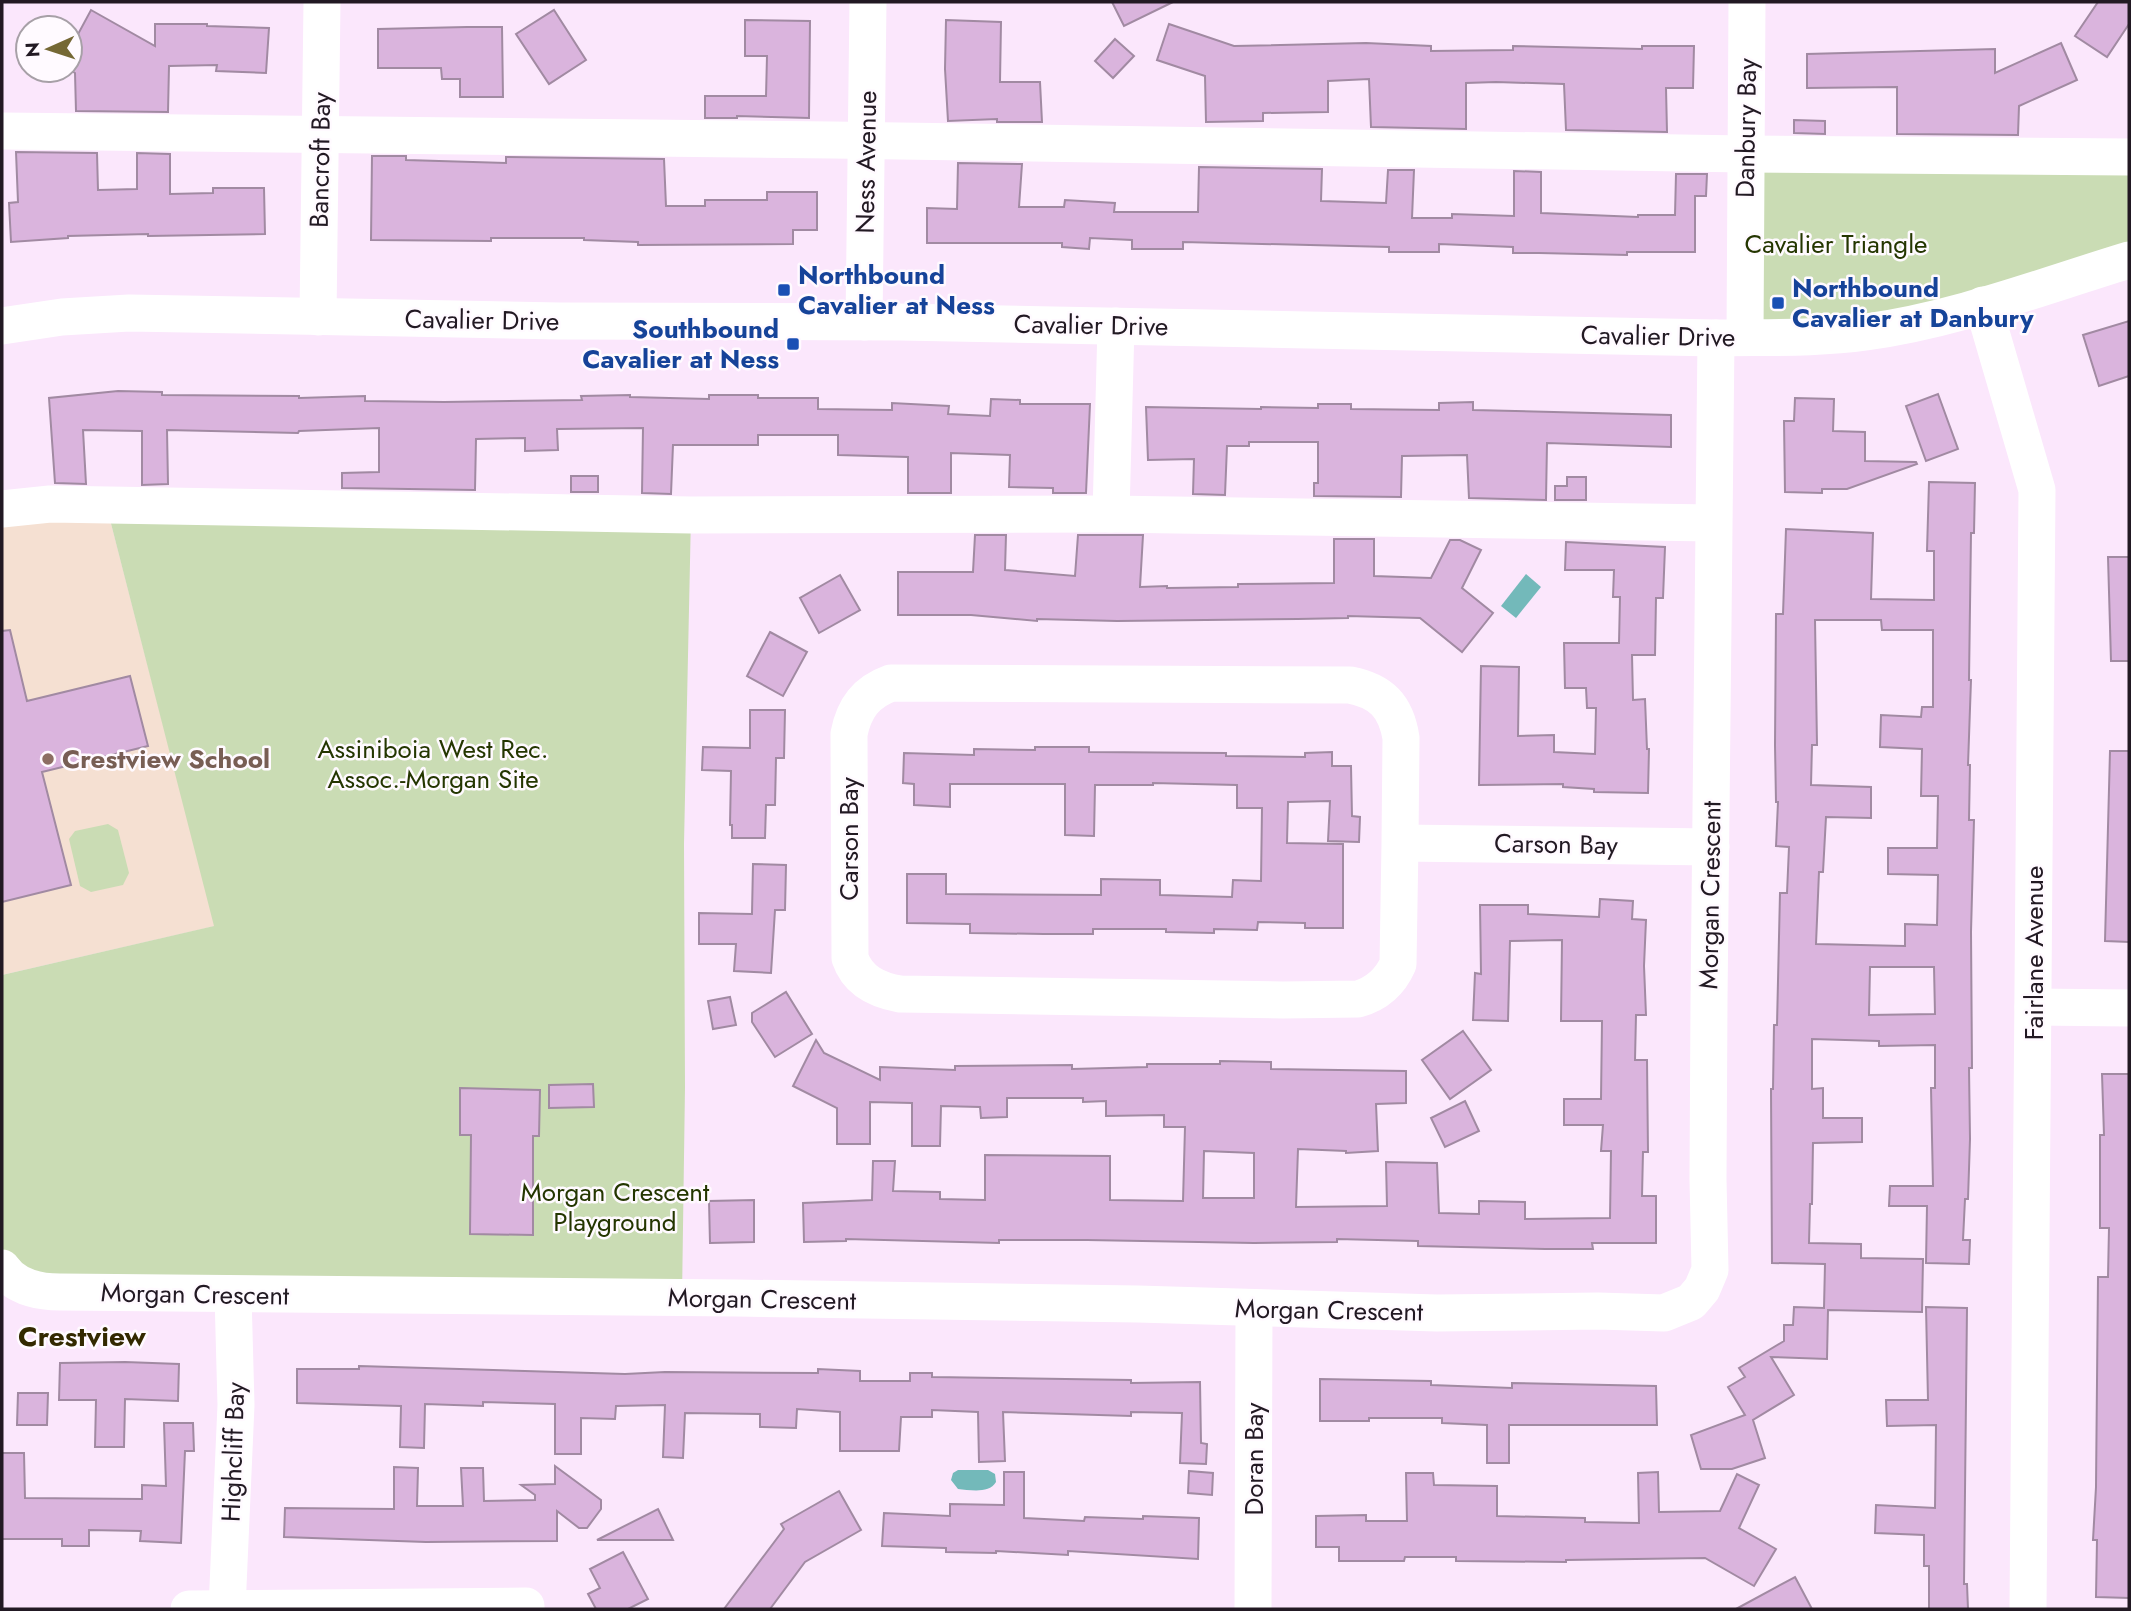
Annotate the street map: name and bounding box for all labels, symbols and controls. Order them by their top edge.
north arrow [14,14,84,84]
text: N [19,42,46,58]
street label: Danbury Bay [1726,57,1766,198]
street label: Ness Avenue [846,90,886,234]
street label: Bancroft Bay [300,91,340,228]
park label: Cavalier Triangle [1744,225,1928,263]
place label: Northbound Cavalier at Ness [798,256,995,324]
place label: Northbound Cavalier at Danbury [1792,269,2034,337]
marker: Northbound Cavalier at Ness [776,282,792,298]
marker: Northbound Cavalier at Danbury [1770,295,1786,311]
street label: Cavalier Drive [404,300,560,340]
street label: Cavalier Drive [1013,305,1169,345]
place label: Southbound Cavalier at Ness [582,310,779,378]
street label: Cavalier Drive [1580,316,1736,356]
marker: Southbound Cavalier at Ness [785,336,801,352]
park label: Assiniboia West Rec. Assoc.-Morgan Site [317,730,549,798]
place label: Crestview School [62,740,270,778]
marker: Crestview School [40,751,56,767]
street label: Carson Bay [830,777,868,901]
street label: Morgan Crescent [1689,800,1731,990]
street label: Carson Bay [1494,824,1619,864]
street label: Fairlane Avenue [2015,866,2053,1040]
park label: Morgan Crescent Playground [521,1173,710,1241]
street label: Morgan Crescent [100,1273,290,1315]
street label: Morgan Crescent [667,1278,857,1320]
street label: Morgan Crescent [1234,1289,1424,1331]
district label: Crestview [18,1316,147,1357]
street label: Highcliff Bay [212,1381,254,1523]
street label: Doran Bay [1235,1402,1273,1516]

